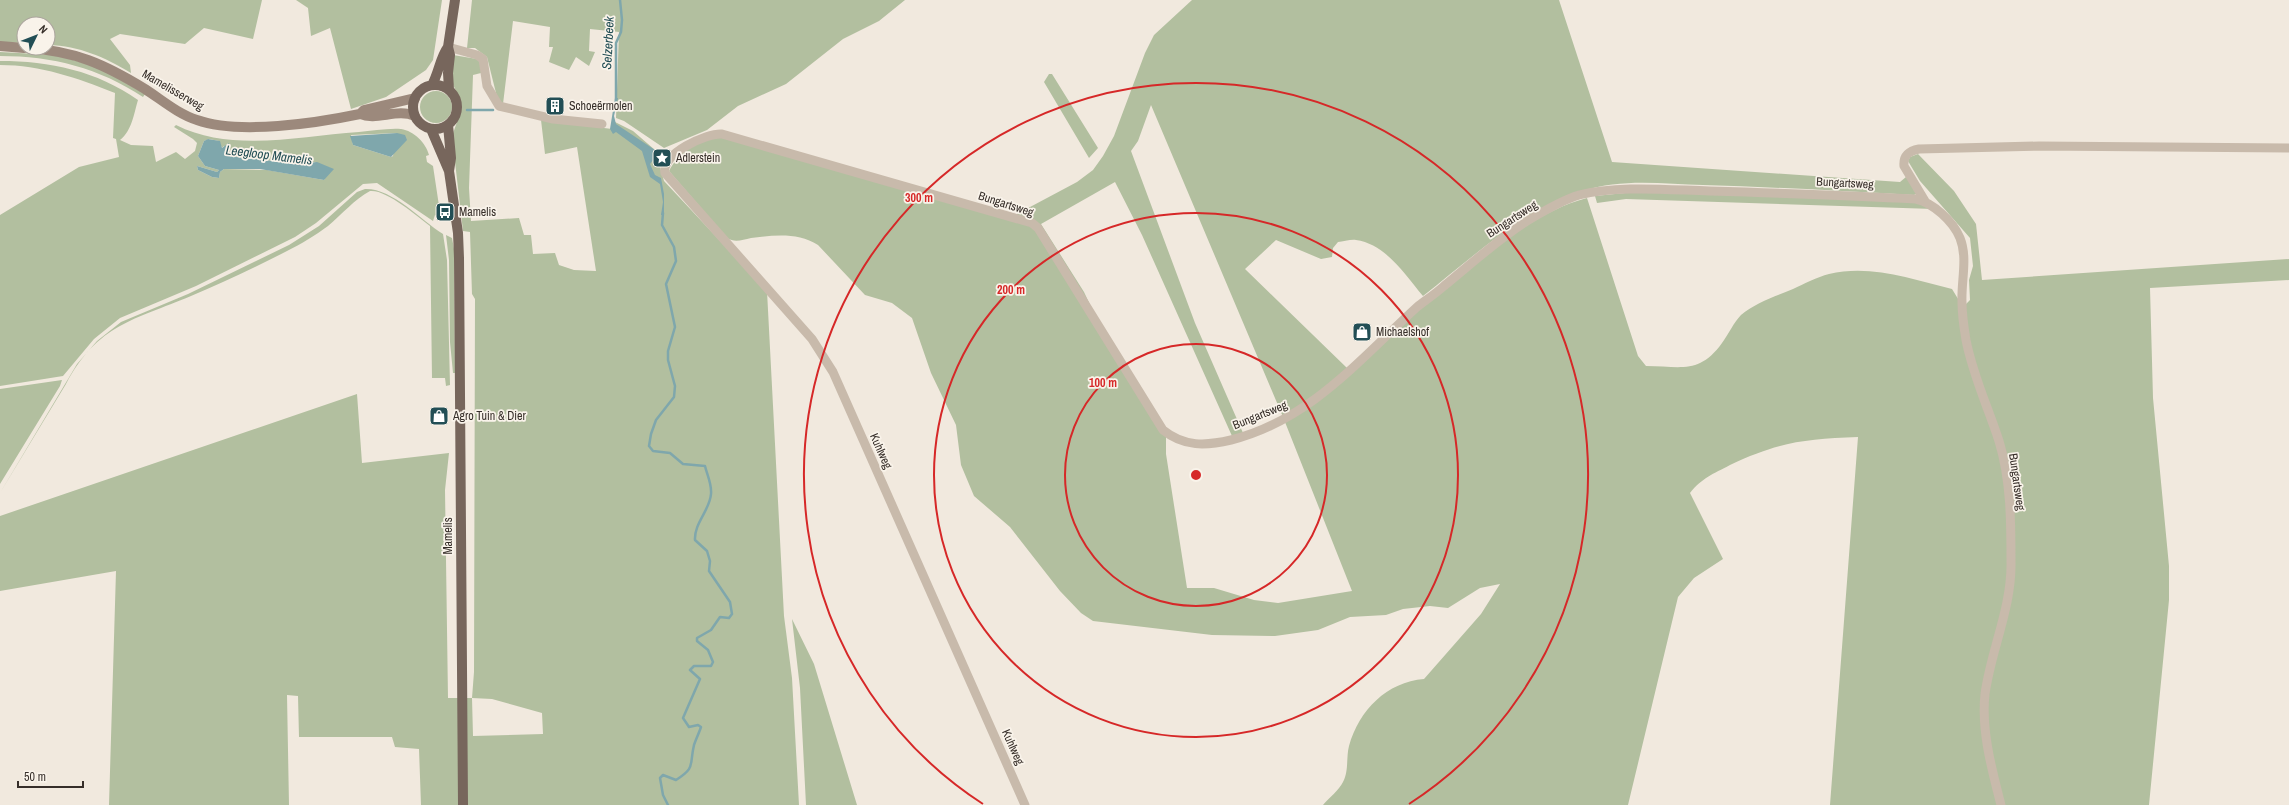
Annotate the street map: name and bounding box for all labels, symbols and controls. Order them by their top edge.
water label: Selzerbeek [598,15,618,70]
north arrow [16,16,56,56]
text: N [36,22,51,36]
street label: Mamelisserweg [139,66,207,114]
building icon: Schoeërmolen [544,95,566,117]
place label: Schoeërmolen [569,98,632,114]
water label: Leegloop Mamelis [225,141,313,169]
place icon: Adlerstein [651,147,673,169]
place label: Adlerstein [675,150,720,166]
street label: Bungartsweg [1816,174,1875,193]
street label: Bungartsweg [976,188,1036,221]
text: 300 m [905,190,933,206]
street label: Bungartsweg [1484,196,1541,241]
bus stop icon: Mamelis [434,201,456,223]
place label: Mamelis [459,204,496,220]
text: 200 m [997,282,1025,298]
shop icon: Michaelshof [1351,321,1373,343]
place label: Michaelshof [1376,324,1429,340]
text: 100 m [1089,375,1117,391]
street label: Bungartsweg [1230,397,1290,433]
shop icon: Agro Tuin & Dier [428,405,450,427]
place label: Agro Tuin & Dier [452,408,527,424]
street label: Kuhlweg [866,431,896,472]
street label: Bungartsweg [2005,452,2029,512]
centre of rings [1189,468,1203,482]
street label: Mamelis [440,517,456,555]
street label: Kuhlweg [998,727,1028,768]
scale bar [18,763,83,789]
text: 50 m [24,769,46,785]

